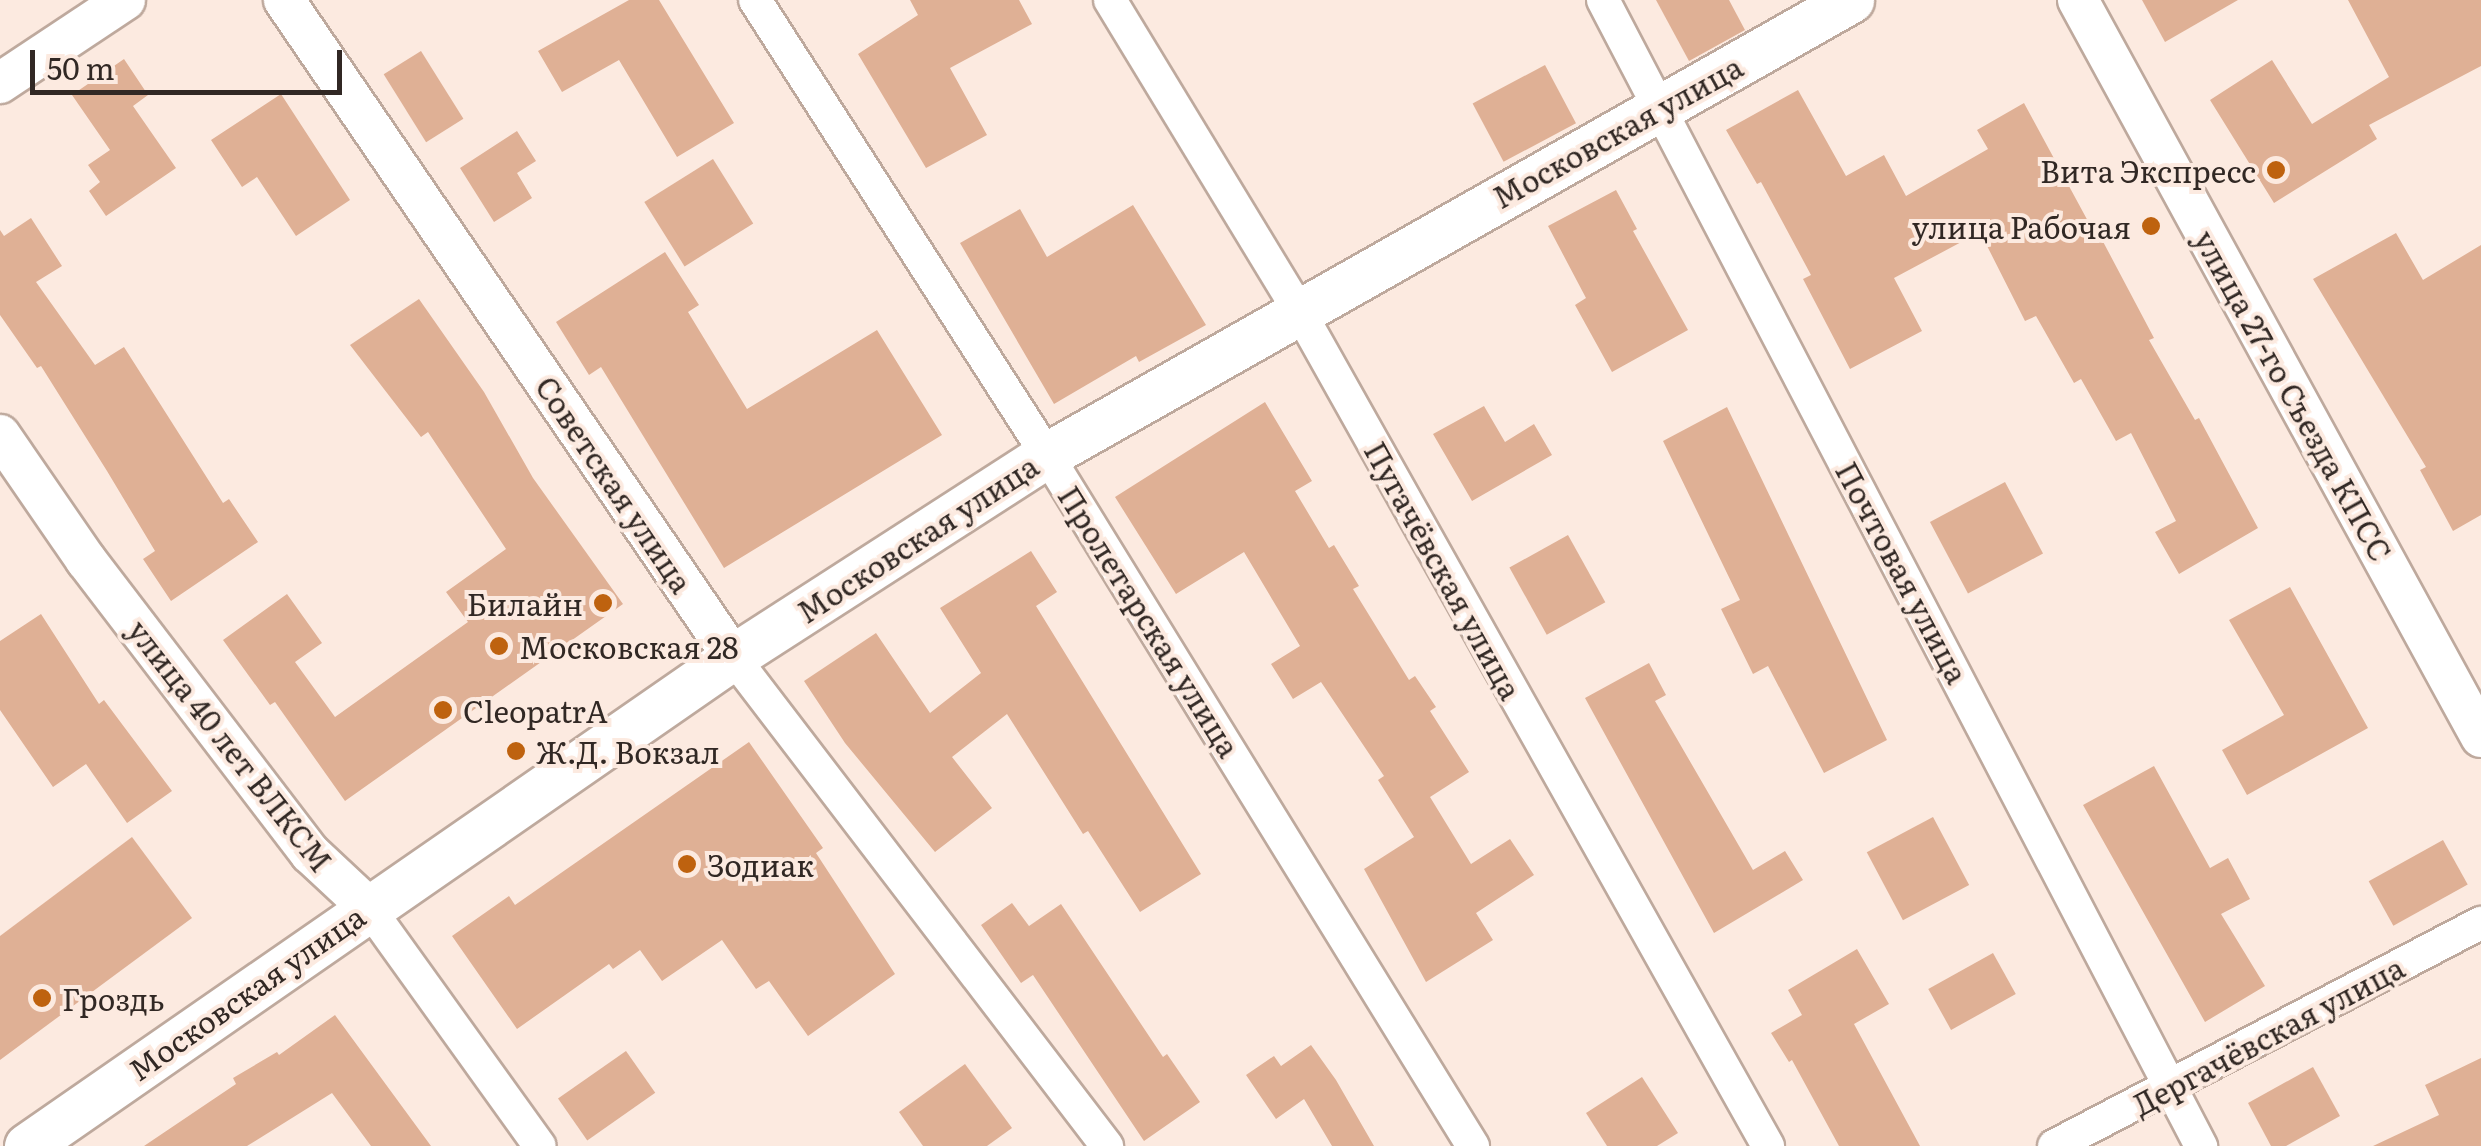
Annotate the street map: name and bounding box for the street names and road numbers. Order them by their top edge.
street label: Московская улица [1486,47,1748,215]
street label: улица 27-го Съезда КПСС [2188,223,2400,567]
street label: Советская улица [529,369,701,599]
street label: Пугачёвская улица [1358,435,1530,705]
street label: Московская улица [790,447,1044,629]
street label: Почтовая улица [1829,455,1977,689]
street label: Пролетарская улица [1052,479,1248,763]
street label: улица 40 лет ВЛКСМ [122,612,340,878]
street label: Московская улица [121,897,371,1087]
street label: Дергачёвская улица [2126,948,2410,1122]

